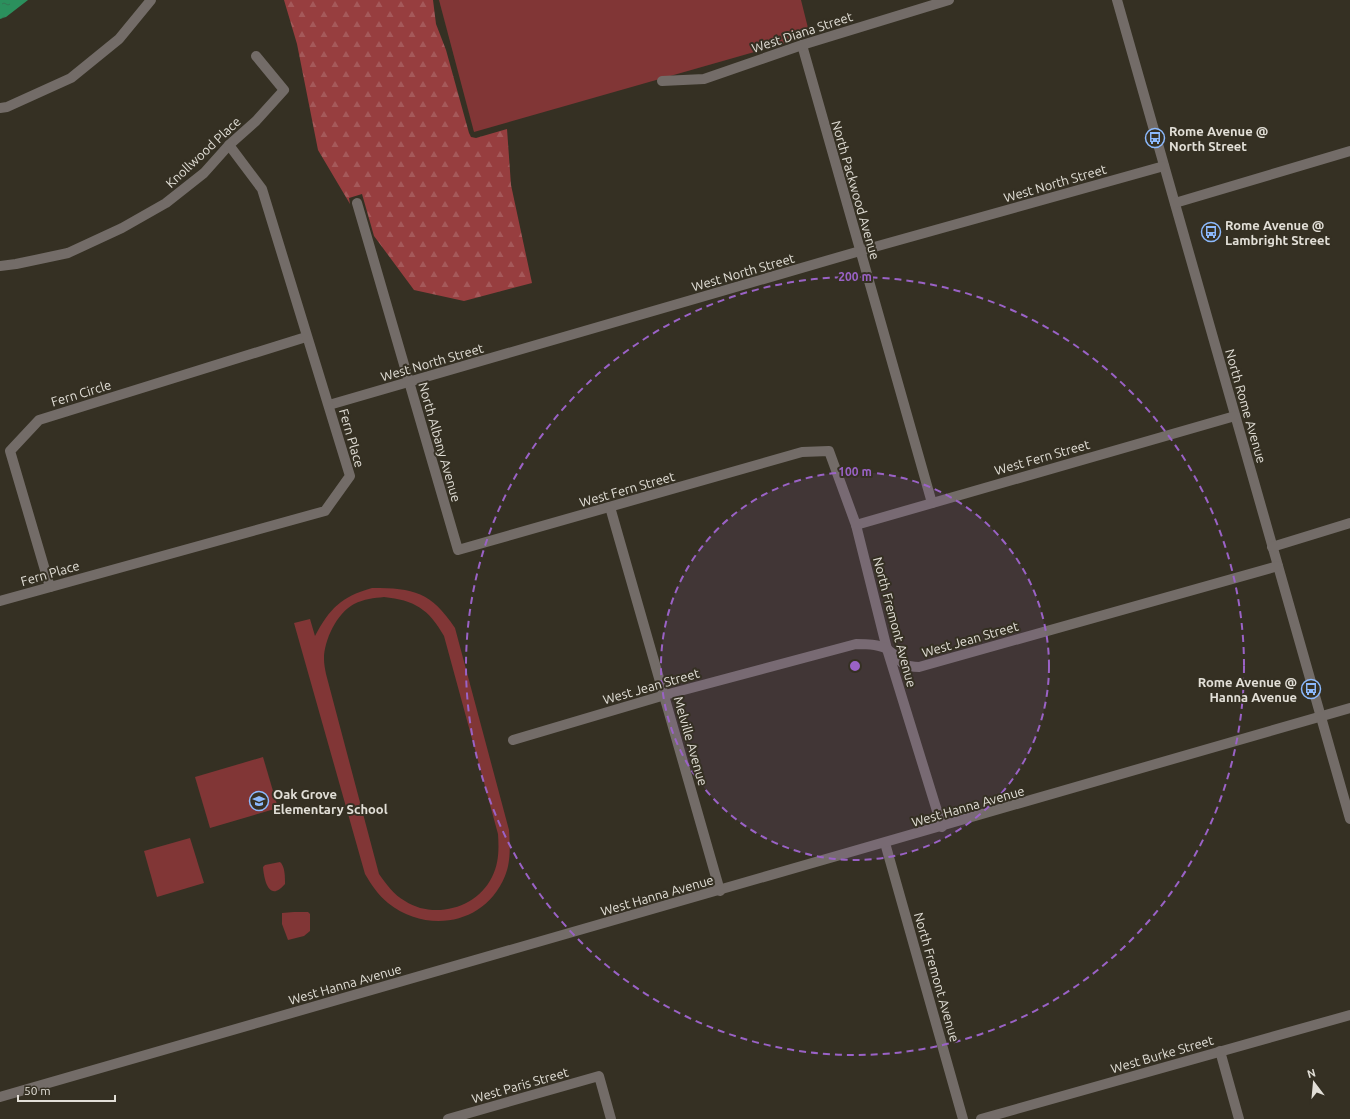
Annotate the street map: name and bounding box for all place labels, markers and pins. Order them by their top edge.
place label: Rome Avenue @ North Street [1169,124,1268,153]
bus stop icon: Rome Avenue @ North Street [1144,127,1166,149]
place label: Rome Avenue @ Lambright Street [1225,218,1330,247]
bus stop icon: Rome Avenue @ Lambright Street [1200,221,1222,243]
centre of rings [848,659,862,673]
place label: Rome Avenue @ Hanna Avenue [1198,675,1297,704]
bus stop icon: Rome Avenue @ Hanna Avenue [1300,678,1322,700]
place label: Oak Grove Elementary School [273,787,388,816]
school or university icon: Oak Grove Elementary School [248,790,270,812]

